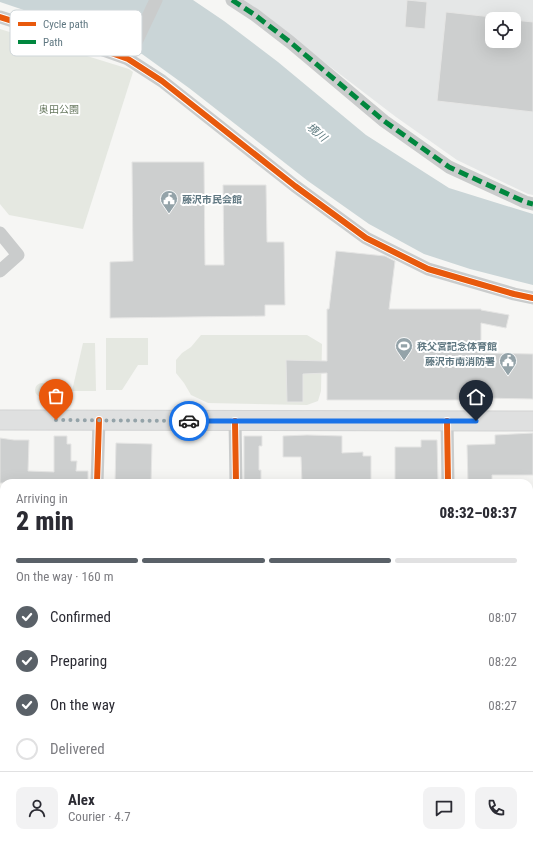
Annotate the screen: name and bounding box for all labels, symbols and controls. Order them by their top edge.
legend [10,10,142,56]
map controls [485,12,521,48]
button: locate [485,12,521,48]
text: Cycle path [43,18,88,31]
text: Path [43,36,63,49]
park label: 奥田公園 [39,104,79,115]
water label: 境川 [304,120,330,145]
public building icon: 藤沢市民会館 [159,189,179,214]
place label: 藤沢市民会館 [182,194,242,205]
sports icon: 秩父宮記念体育館 [394,336,414,361]
place label: 秩父宮記念体育館 [417,341,497,352]
public building icon: 藤沢市南消防署 [498,351,518,376]
place label: 藤沢市南消防署 [425,356,495,367]
pin [39,379,73,420]
pin [459,380,493,421]
icon: bag [45,385,67,407]
icon: home [465,386,487,408]
courier [169,401,209,441]
icon: car [178,410,200,432]
text: Arriving in [16,491,68,506]
text: 08:32–08:37 [439,504,517,522]
text: 2 min [16,506,74,536]
text: On the way · 160 m [16,569,113,584]
icon: check [16,606,38,628]
text: Confirmed [50,608,111,626]
text: 08:07 [488,610,517,625]
icon: check [16,650,38,672]
text: Preparing [50,652,107,670]
text: 08:22 [488,654,517,669]
icon: check [16,694,38,716]
text: On the way [50,696,115,714]
text: 08:27 [488,698,517,713]
text: Delivered [50,740,105,758]
button: person [16,787,58,829]
button: chat [423,787,465,829]
button: phone [475,787,517,829]
text: Alex [68,791,95,809]
text: Courier · 4.7 [68,809,131,824]

